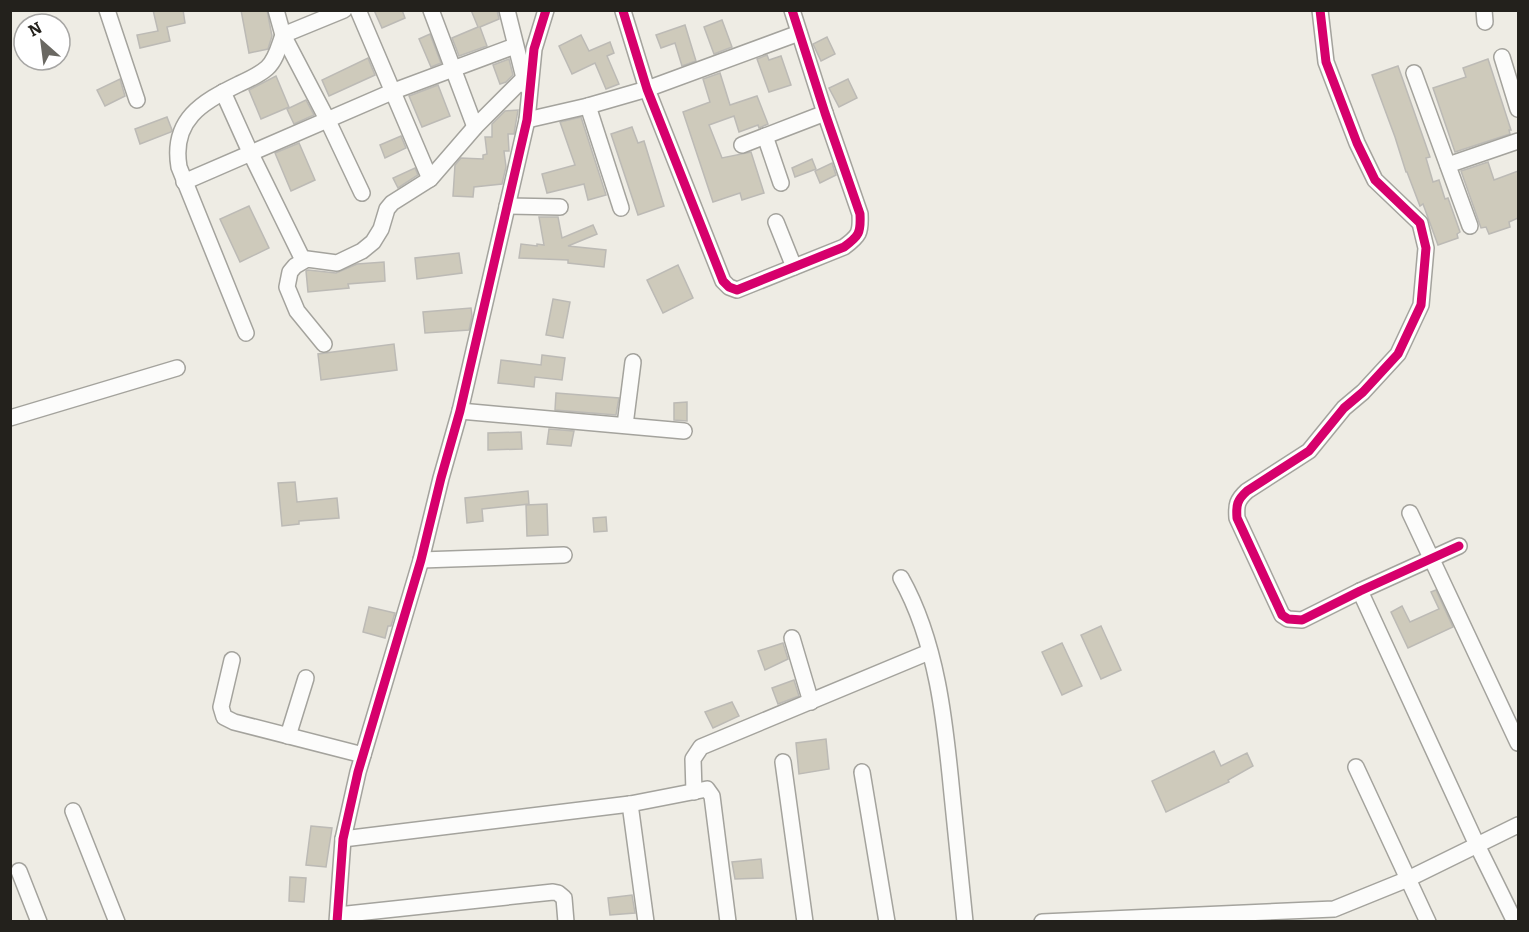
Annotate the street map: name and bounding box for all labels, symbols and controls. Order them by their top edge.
north arrow [12,12,72,72]
text: N [25,18,45,40]

